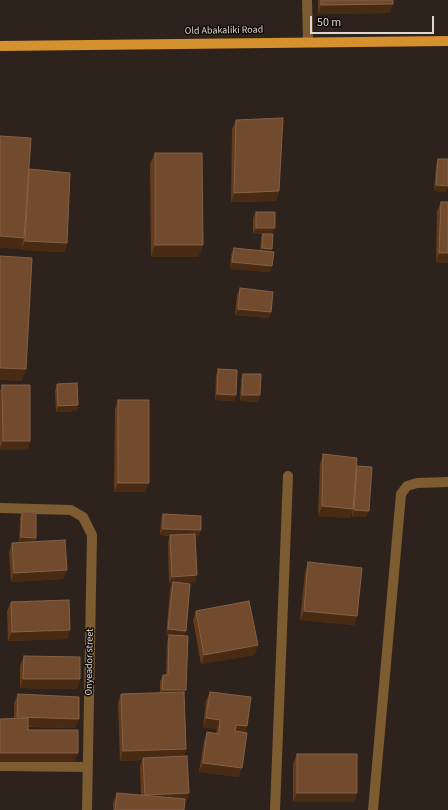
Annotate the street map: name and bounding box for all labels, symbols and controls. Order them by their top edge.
scale bar [312,8,436,34]
text: 50 m [317,14,341,31]
street label: Old Abakaliki Road [185,24,263,38]
street label: Onyeador street [83,628,97,696]

